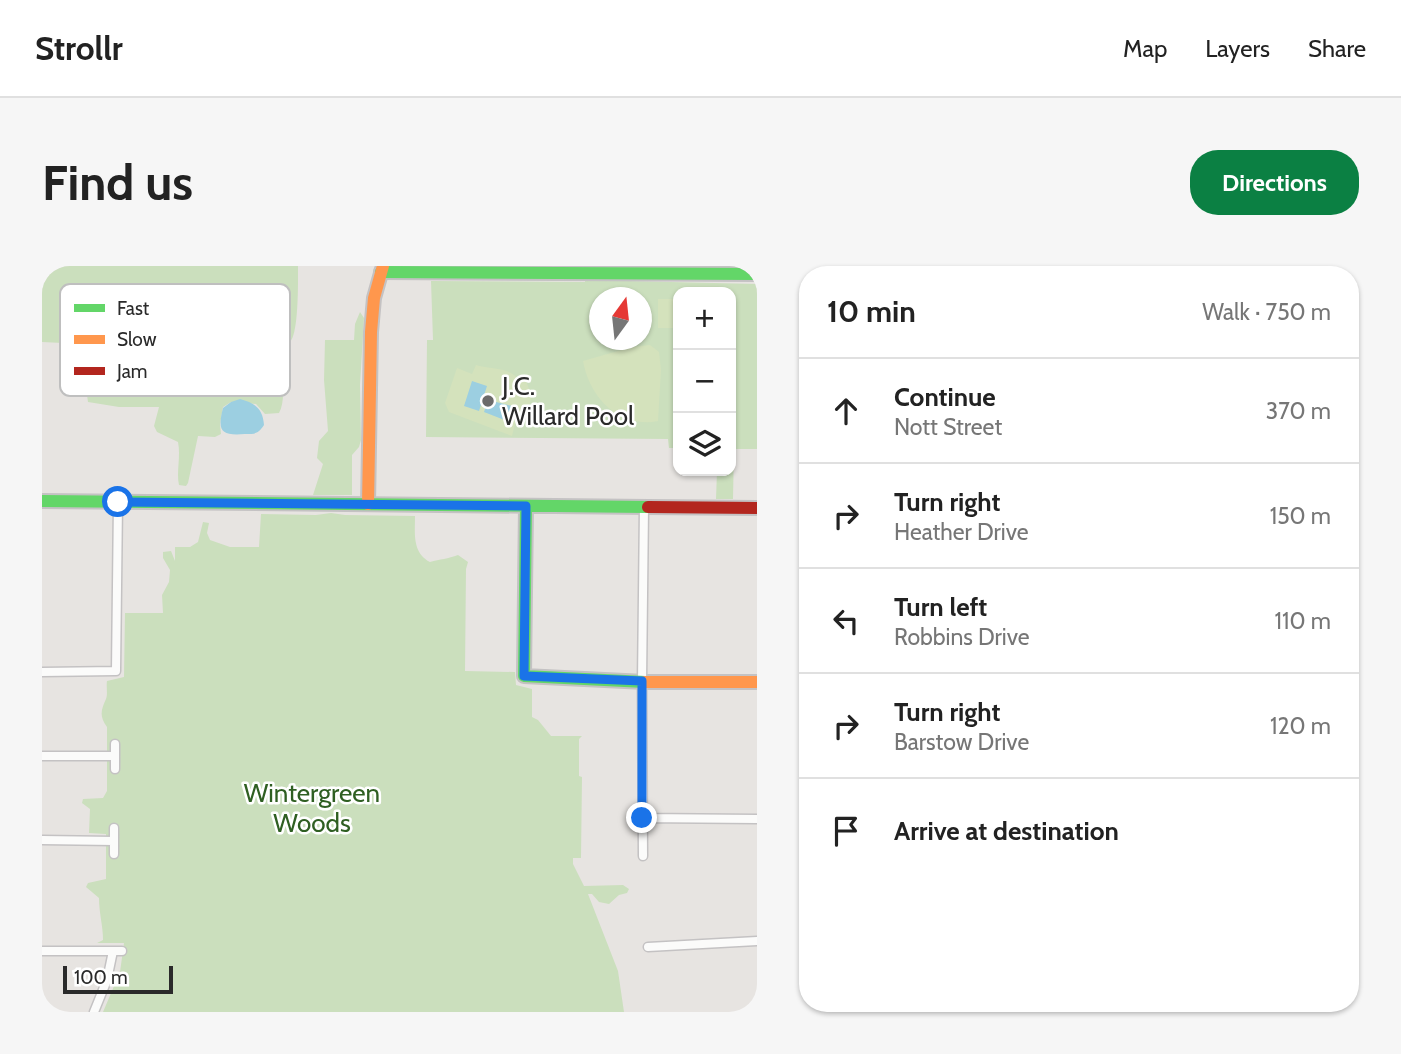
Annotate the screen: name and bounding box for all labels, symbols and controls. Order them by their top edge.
text: Strollr [35,28,123,68]
text: Map [1123,34,1167,63]
text: Layers [1205,34,1270,63]
text: Share [1308,34,1366,63]
button: Directions [1190,150,1359,215]
text: Find us [42,153,193,212]
legend [60,284,290,396]
north arrow [589,287,652,350]
map controls [673,287,736,476]
button: + [673,287,736,350]
text: 10 min [827,293,916,330]
text: Fast [117,297,150,320]
text: Walk · 750 m [1202,298,1331,326]
text: Slow [117,328,157,351]
button: − [673,350,736,413]
text: Jam [116,360,147,383]
place label: J.C. Willard Pool [501,370,634,432]
text: Continue [894,381,996,413]
icon: ahead [827,392,865,430]
marker: J.C. Willard Pool [480,393,496,409]
text: 370 m [1266,397,1331,425]
button: layers [673,413,736,476]
text: Nott Street [894,413,1002,441]
route start [102,486,133,517]
text: Turn right [894,486,1000,518]
icon: right [827,497,865,535]
text: 150 m [1270,502,1331,530]
text: Heather Drive [894,518,1029,546]
text: Turn left [894,591,987,623]
icon: left [827,602,865,640]
text: 110 m [1275,607,1331,635]
text: Robbins Drive [894,623,1030,651]
text: Turn right [894,696,1000,728]
icon: right [827,707,865,745]
text: 120 m [1270,712,1331,740]
text: Barstow Drive [894,728,1029,756]
park label: Wintergreen Woods [244,777,380,839]
route end [626,802,657,833]
icon: arrive [827,812,865,850]
text: Arrive at destination [894,815,1119,847]
scale bar [63,963,173,995]
text: 100 m [74,966,128,989]

